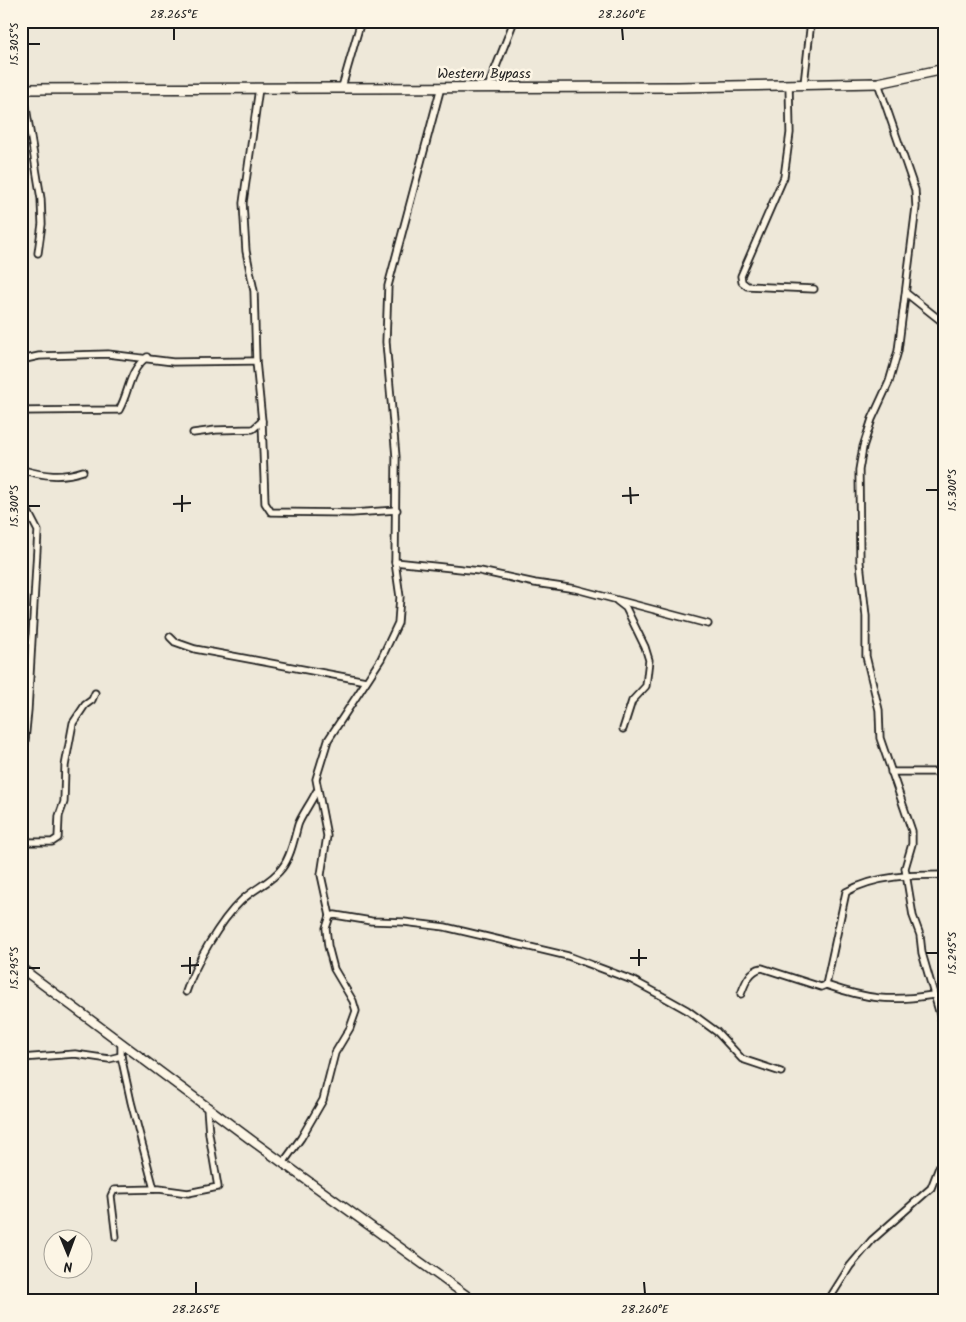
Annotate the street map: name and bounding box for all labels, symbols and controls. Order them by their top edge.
text: 28.265°E [150,5,199,24]
text: 28.260°E [598,5,647,24]
text: 15.305°S [5,22,24,65]
street label: Western Bypass [437,63,531,85]
text: 15.300°S [943,468,962,511]
text: 15.300°S [5,484,24,527]
text: 15.295°S [943,931,962,974]
text: 15.295°S [5,946,24,989]
north arrow [42,1230,92,1280]
text: N [63,1255,73,1277]
text: 28.265°E [172,1300,221,1319]
text: 28.260°E [621,1300,670,1319]

